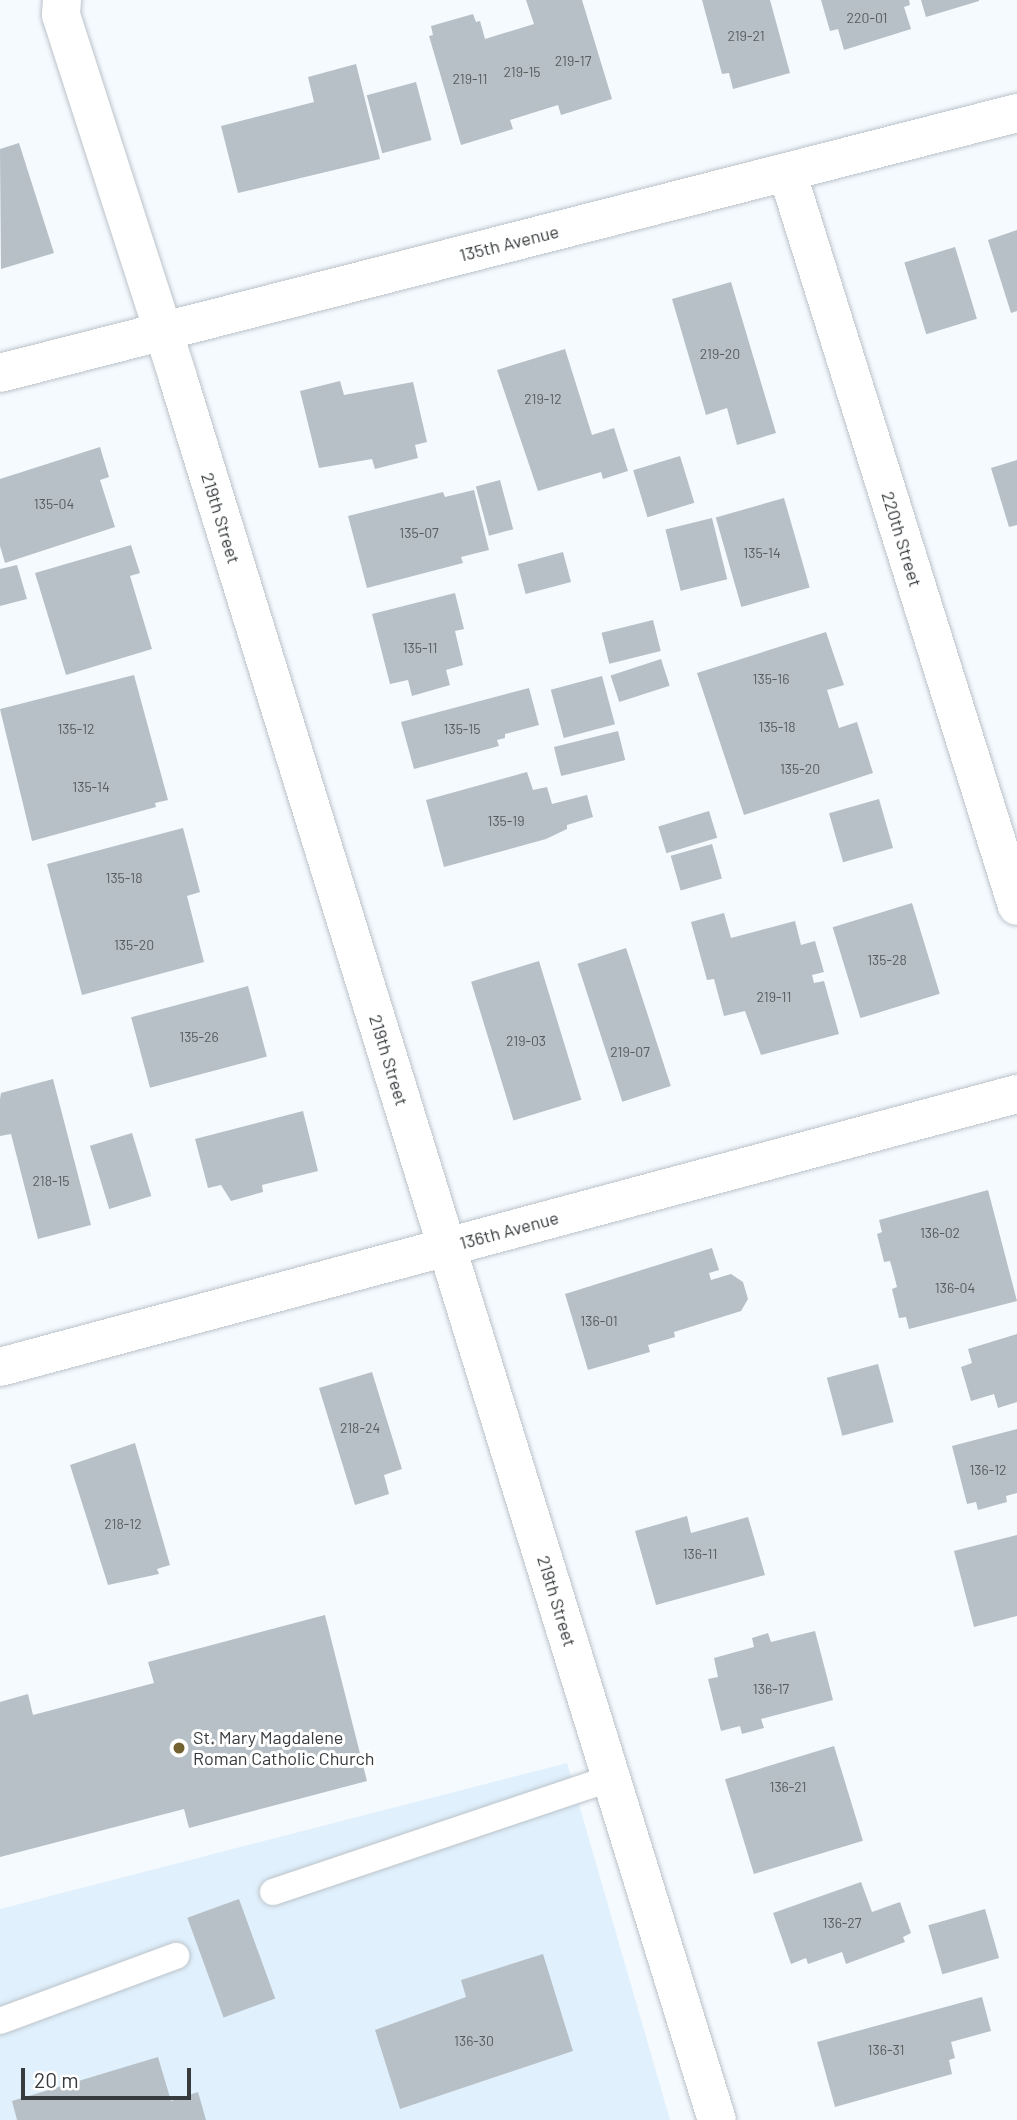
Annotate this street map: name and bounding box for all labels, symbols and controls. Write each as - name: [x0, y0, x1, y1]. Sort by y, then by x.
- house number: 220-01: [847, 10, 887, 26]
- house number: 219-21: [727, 28, 765, 44]
- house number: 219-17: [555, 53, 591, 69]
- house number: 219-15: [503, 64, 541, 80]
- house number: 219-11: [453, 71, 487, 87]
- street label: 135th Avenue: [457, 220, 561, 266]
- house number: 219-20: [700, 346, 740, 362]
- house number: 219-12: [524, 391, 562, 407]
- street label: 219th Street: [197, 470, 245, 566]
- street label: 220th Street: [877, 489, 927, 589]
- house number: 135-04: [34, 496, 74, 512]
- house number: 135-07: [399, 525, 439, 541]
- house number: 135-14: [743, 545, 781, 561]
- house number: 135-11: [403, 640, 437, 656]
- house number: 135-16: [753, 671, 789, 687]
- house number: 135-18: [758, 719, 796, 735]
- house number: 135-12: [57, 721, 95, 737]
- house number: 135-15: [444, 721, 480, 737]
- house number: 135-20: [780, 761, 820, 777]
- house number: 135-14: [72, 779, 110, 795]
- house number: 135-19: [487, 813, 525, 829]
- house number: 135-18: [105, 870, 143, 886]
- house number: 135-20: [114, 937, 154, 953]
- house number: 135-28: [867, 952, 907, 968]
- house number: 219-11: [757, 989, 791, 1005]
- street label: 219th Street: [365, 1012, 413, 1108]
- house number: 135-26: [179, 1029, 219, 1045]
- house number: 219-03: [506, 1033, 546, 1049]
- house number: 219-07: [610, 1044, 650, 1060]
- house number: 218-15: [32, 1173, 70, 1189]
- street label: 136th Avenue: [457, 1206, 561, 1254]
- house number: 136-02: [920, 1225, 960, 1241]
- house number: 136-04: [935, 1280, 975, 1296]
- house number: 136-01: [580, 1313, 618, 1329]
- house number: 218-24: [340, 1420, 380, 1436]
- house number: 136-12: [969, 1462, 1007, 1478]
- house number: 218-12: [104, 1516, 142, 1532]
- house number: 136-11: [683, 1546, 717, 1562]
- street label: 219th Street: [533, 1553, 581, 1649]
- house number: 136-17: [753, 1681, 789, 1697]
- place label: St. Mary Magdalene Roman Catholic Church: [193, 1727, 375, 1770]
- marker: St. Mary Magdalene Roman Catholic Church: [171, 1740, 187, 1756]
- house number: 136-21: [769, 1779, 807, 1795]
- house number: 136-27: [823, 1915, 861, 1931]
- house number: 136-30: [454, 2033, 494, 2049]
- house number: 136-31: [868, 2042, 904, 2058]
- scale bar: [24, 2054, 194, 2098]
- text: 20 m: [34, 2067, 79, 2092]

